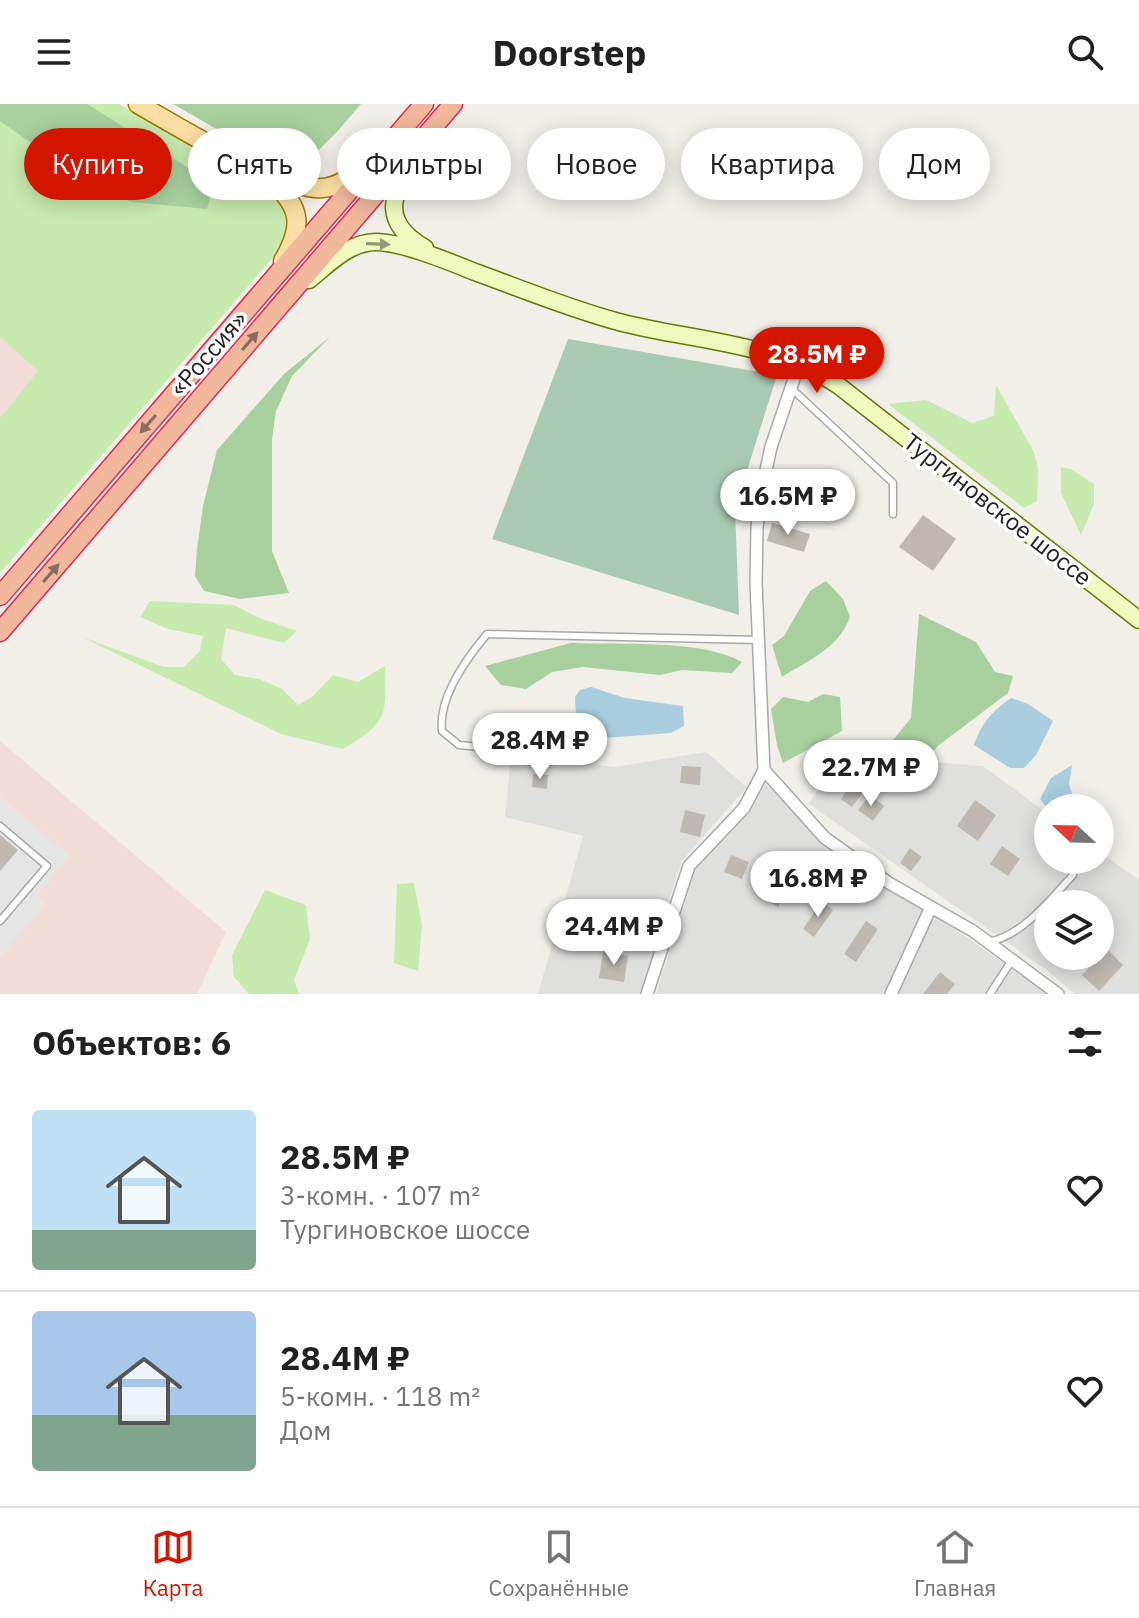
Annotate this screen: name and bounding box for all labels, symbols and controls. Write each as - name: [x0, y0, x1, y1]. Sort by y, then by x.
- text: Doorstep: [493, 29, 646, 76]
- icon: menu: [32, 30, 76, 74]
- icon: search: [1063, 30, 1107, 74]
- chip: Купить: [24, 128, 172, 200]
- chip: Снять: [188, 128, 321, 200]
- chip: Фильтры: [337, 128, 511, 200]
- chip: Новое: [527, 128, 665, 200]
- chip: Квартира: [681, 128, 863, 200]
- chip: Дом: [879, 128, 990, 200]
- one-way arrow: [366, 237, 391, 250]
- street label: «Россия»: [162, 304, 254, 402]
- pin: 28.5M ₽: [743, 327, 891, 395]
- one-way arrow: [241, 331, 258, 351]
- text: 28.5M ₽: [767, 336, 867, 370]
- one-way arrow: [140, 414, 157, 434]
- street label: Тургиновское шоссе: [897, 425, 1099, 593]
- pin: 16.5M ₽: [714, 469, 862, 537]
- text: 16.5M ₽: [738, 478, 838, 512]
- one-way arrow: [42, 563, 59, 583]
- pin: 28.4M ₽: [466, 713, 614, 781]
- text: 28.4M ₽: [490, 722, 590, 756]
- pin: 22.7M ₽: [797, 740, 945, 808]
- text: 22.7M ₽: [821, 749, 921, 783]
- north arrow: [1034, 794, 1114, 874]
- map controls: [1034, 794, 1114, 970]
- pin: 16.8M ₽: [744, 851, 892, 919]
- text: 16.8M ₽: [768, 860, 868, 894]
- button: layers: [1034, 890, 1114, 970]
- pin: 24.4M ₽: [540, 899, 688, 967]
- text: 24.4M ₽: [564, 908, 664, 942]
- text: Объектов: 6: [32, 1020, 231, 1064]
- icon: filters: [1063, 1020, 1107, 1064]
- text: 28.5M ₽: [280, 1134, 410, 1178]
- icon: home: [96, 1142, 192, 1238]
- icon: heart: [1063, 1168, 1107, 1212]
- text: 3-комн. · 107 m²: [280, 1178, 480, 1212]
- text: Тургиновское шоссе: [280, 1212, 530, 1246]
- text: 28.4M ₽: [280, 1335, 410, 1379]
- icon: home: [96, 1343, 192, 1439]
- icon: heart: [1063, 1369, 1107, 1413]
- text: 5-комн. · 118 m²: [280, 1379, 480, 1413]
- text: Дом: [280, 1413, 331, 1447]
- tab: Карта: [143, 1525, 203, 1602]
- tab: Сохранённые: [488, 1525, 629, 1602]
- tab: Главная: [914, 1525, 996, 1602]

